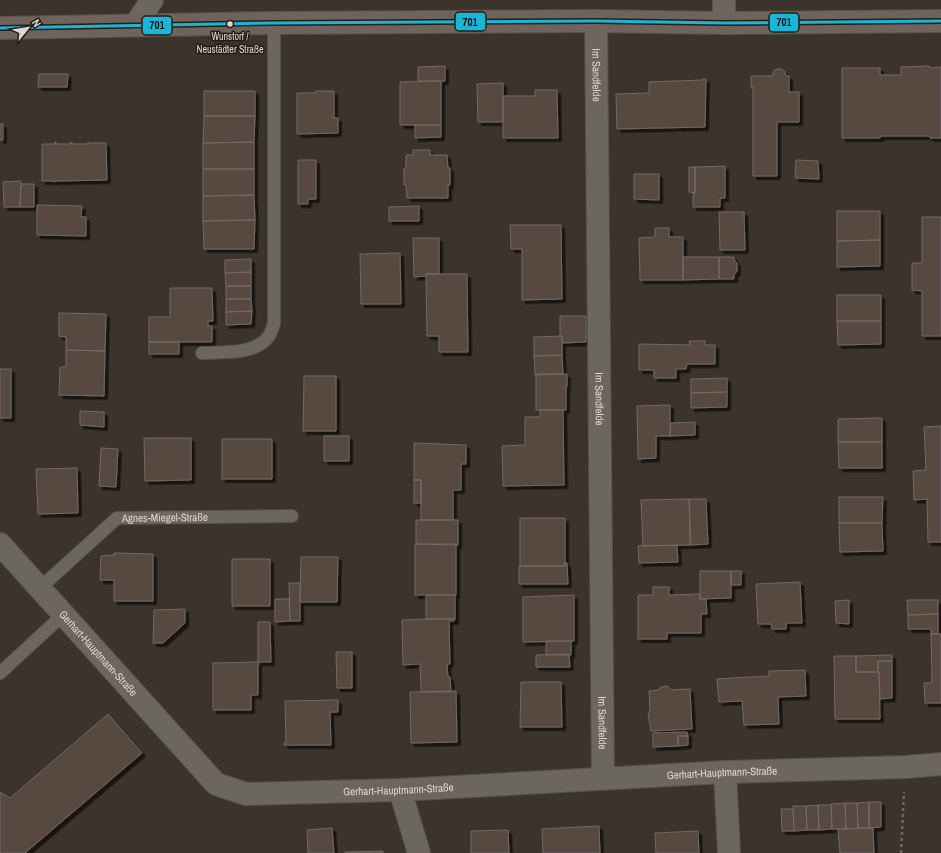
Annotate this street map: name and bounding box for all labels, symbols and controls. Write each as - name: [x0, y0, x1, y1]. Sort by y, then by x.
- north arrow: [8, 8, 48, 48]
- line badge: 701: [455, 12, 486, 31]
- line badge: 701: [769, 13, 799, 32]
- text: 701: [462, 15, 478, 29]
- text: 701: [776, 15, 792, 29]
- line badge: 701: [142, 16, 172, 35]
- text: N: [29, 17, 44, 29]
- text: 701: [149, 18, 165, 32]
- marker: Wunstorf / Neustädter Straße: [225, 19, 235, 29]
- place label: Wunstorf / Neustädter Straße: [197, 30, 264, 56]
- street label: Im Sandfelde: [589, 48, 604, 102]
- street label: Im Sandfelde: [592, 372, 607, 426]
- street label: Agnes-Miegel-Straße: [121, 510, 208, 525]
- street label: Gerhart-Hauptmann-Straße: [56, 607, 141, 699]
- street label: Im Sandfelde: [595, 696, 610, 750]
- street label: Gerhart-Hauptmann-Straße: [666, 764, 777, 782]
- street label: Gerhart-Hauptmann-Straße: [343, 780, 454, 798]

